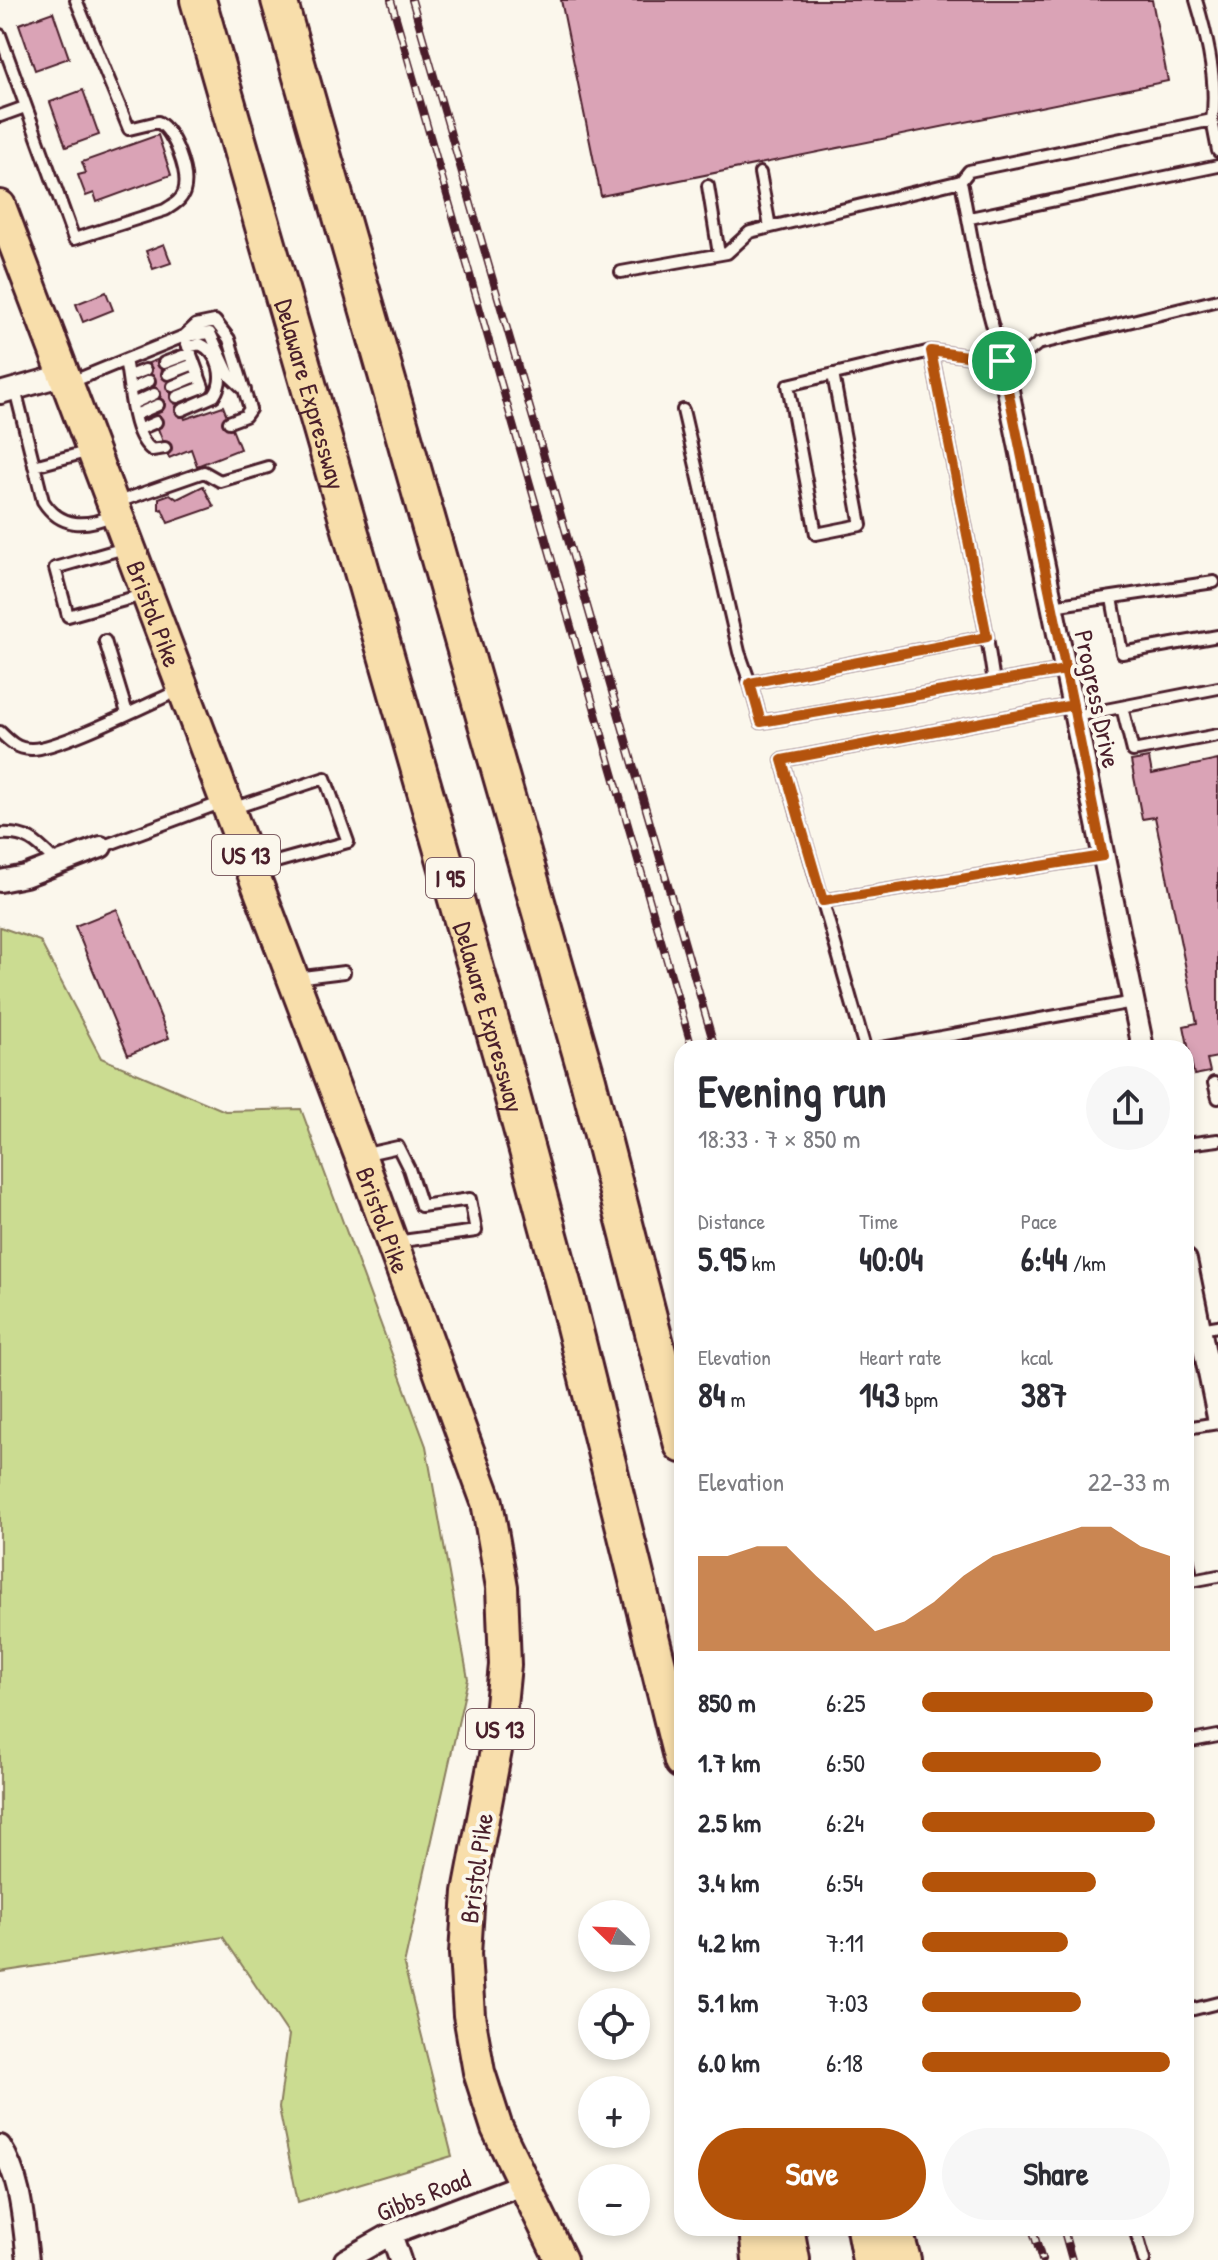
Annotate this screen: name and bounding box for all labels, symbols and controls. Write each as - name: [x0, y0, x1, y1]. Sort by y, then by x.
- street label: Delaware Expressway: [267, 295, 355, 493]
- pin: [968, 327, 1036, 395]
- icon: arrive: [980, 339, 1024, 383]
- street label: Bristol Pike: [119, 556, 191, 672]
- street label: Progress Drive: [1066, 627, 1130, 771]
- road number: US 13: [212, 835, 280, 875]
- road number: I 95: [426, 858, 474, 898]
- street label: Delaware Expressway: [446, 918, 533, 1116]
- text: Evening run: [698, 1061, 886, 1121]
- button: share: [1086, 1066, 1170, 1150]
- text: 18:33 · 7 × 850 m: [698, 1121, 860, 1156]
- street label: Bristol Pike: [348, 1162, 419, 1278]
- text: Distance: [698, 1206, 765, 1236]
- text: Time: [859, 1206, 898, 1236]
- text: Pace: [1021, 1206, 1057, 1236]
- text: 5.95: [698, 1236, 747, 1282]
- text: 40:04: [859, 1236, 923, 1282]
- text: 6:44: [1021, 1236, 1068, 1282]
- text: km: [747, 1248, 776, 1278]
- text: /km: [1068, 1248, 1106, 1278]
- text: Elevation: [698, 1342, 771, 1372]
- text: Heart rate: [859, 1342, 942, 1372]
- text: kcal: [1021, 1342, 1053, 1372]
- text: 84: [698, 1372, 725, 1418]
- text: 143: [859, 1372, 900, 1418]
- text: 387: [1021, 1372, 1067, 1418]
- text: m: [725, 1384, 746, 1414]
- text: bpm: [900, 1384, 938, 1414]
- text: Elevation: [698, 1464, 784, 1499]
- text: 22–33 m: [1088, 1464, 1170, 1499]
- text: 850 m: [698, 1685, 756, 1720]
- text: 6:25: [826, 1685, 866, 1720]
- road number: US 13: [466, 1709, 534, 1749]
- text: 1.7 km: [698, 1745, 760, 1780]
- text: 6:50: [826, 1745, 865, 1780]
- text: 2.5 km: [698, 1805, 761, 1840]
- text: 6:24: [826, 1805, 864, 1840]
- street label: Bristol Pike: [451, 1811, 501, 1925]
- text: 3.4 km: [698, 1865, 759, 1900]
- text: 6:54: [826, 1865, 863, 1900]
- north arrow: [578, 1900, 650, 1972]
- map controls: [578, 1900, 650, 2236]
- text: 4.2 km: [698, 1925, 760, 1960]
- text: 7:11: [826, 1925, 864, 1960]
- text: 5.1 km: [698, 1985, 758, 2020]
- text: 7:03: [826, 1985, 868, 2020]
- button: locate: [578, 1988, 650, 2060]
- text: 6.0 km: [698, 2045, 760, 2080]
- text: 6:18: [826, 2045, 863, 2080]
- button: +: [578, 2076, 650, 2148]
- button: Save: [698, 2128, 926, 2220]
- button: Share: [942, 2128, 1170, 2220]
- street label: Gibbs Road: [371, 2160, 475, 2230]
- button: −: [578, 2164, 650, 2236]

